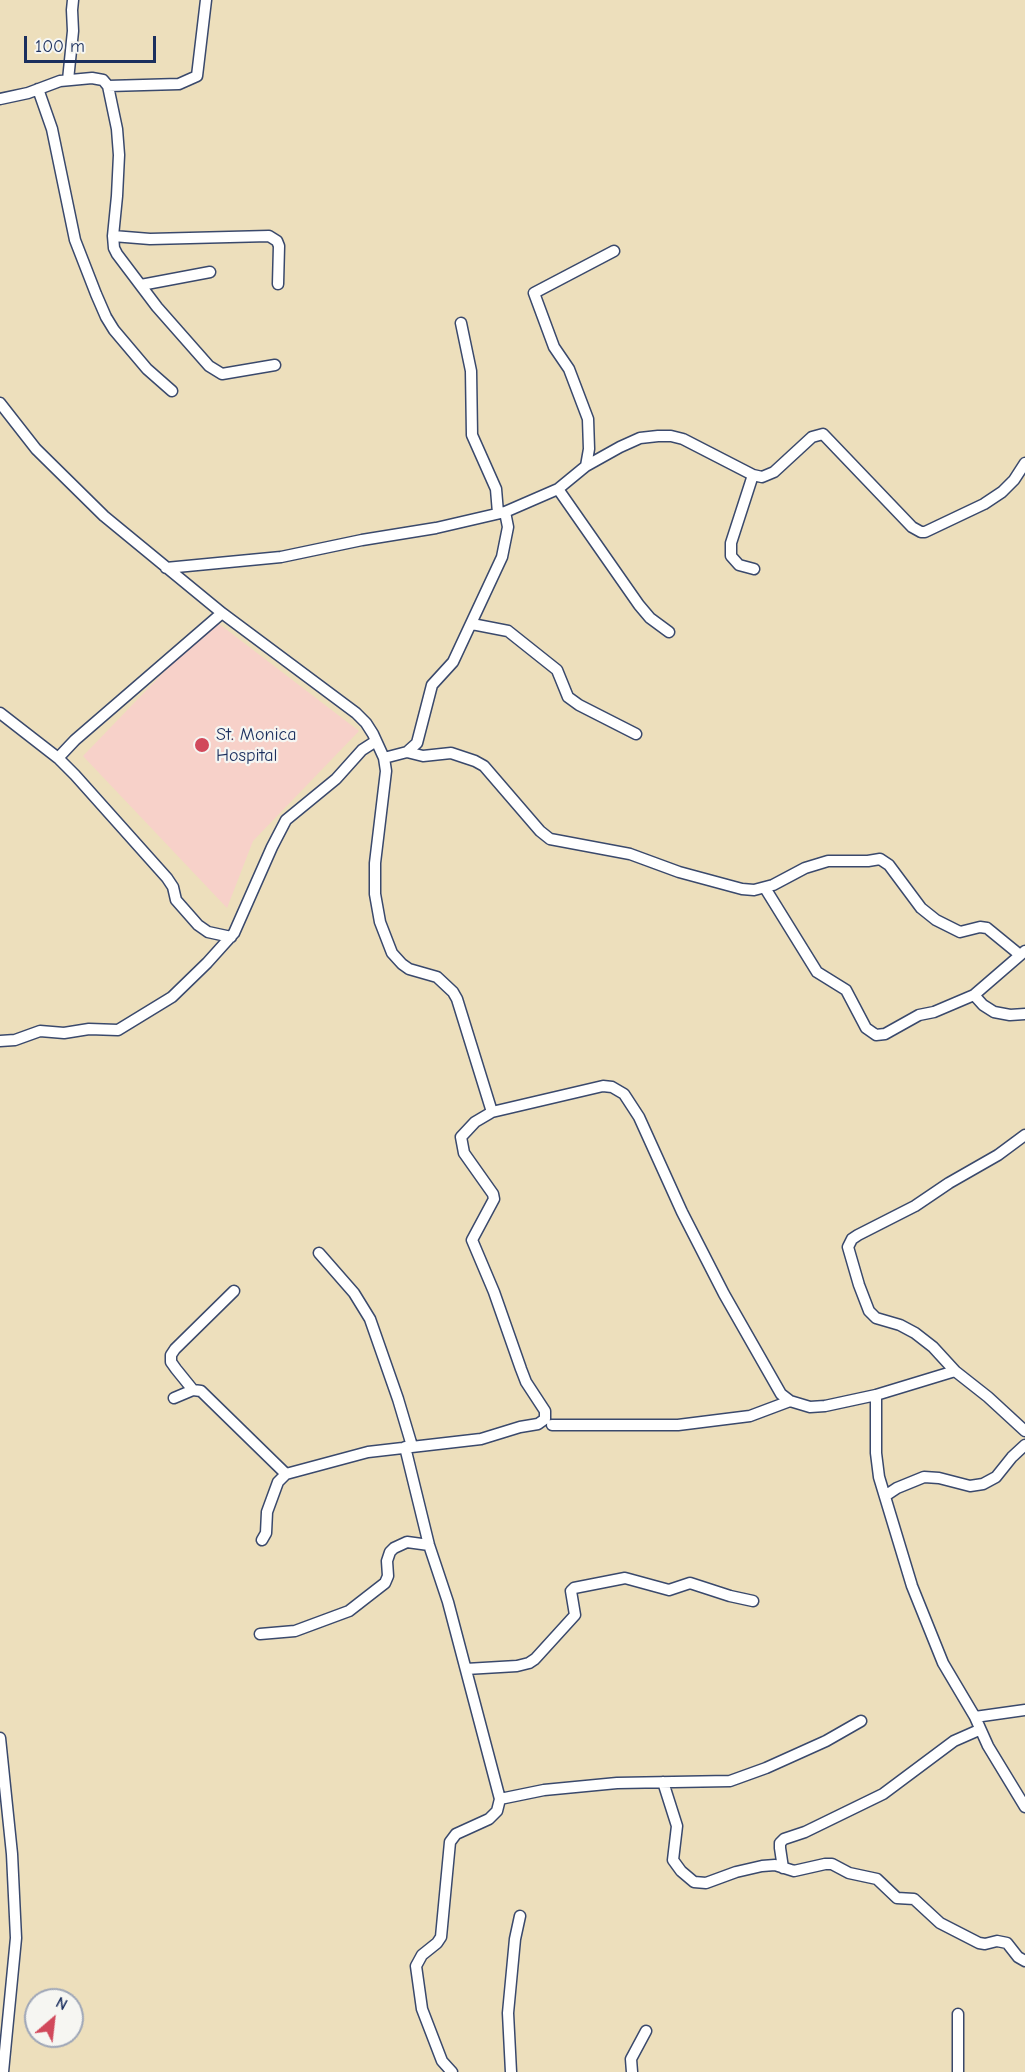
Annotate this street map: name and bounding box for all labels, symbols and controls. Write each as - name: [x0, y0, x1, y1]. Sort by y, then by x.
- scale bar: [27, 24, 159, 62]
- text: 100 m: [35, 36, 85, 57]
- place label: St. Monica Hospital: [216, 724, 296, 766]
- marker: St. Monica Hospital: [193, 736, 211, 754]
- north arrow: [24, 1988, 84, 2048]
- text: N: [53, 1993, 70, 2014]

